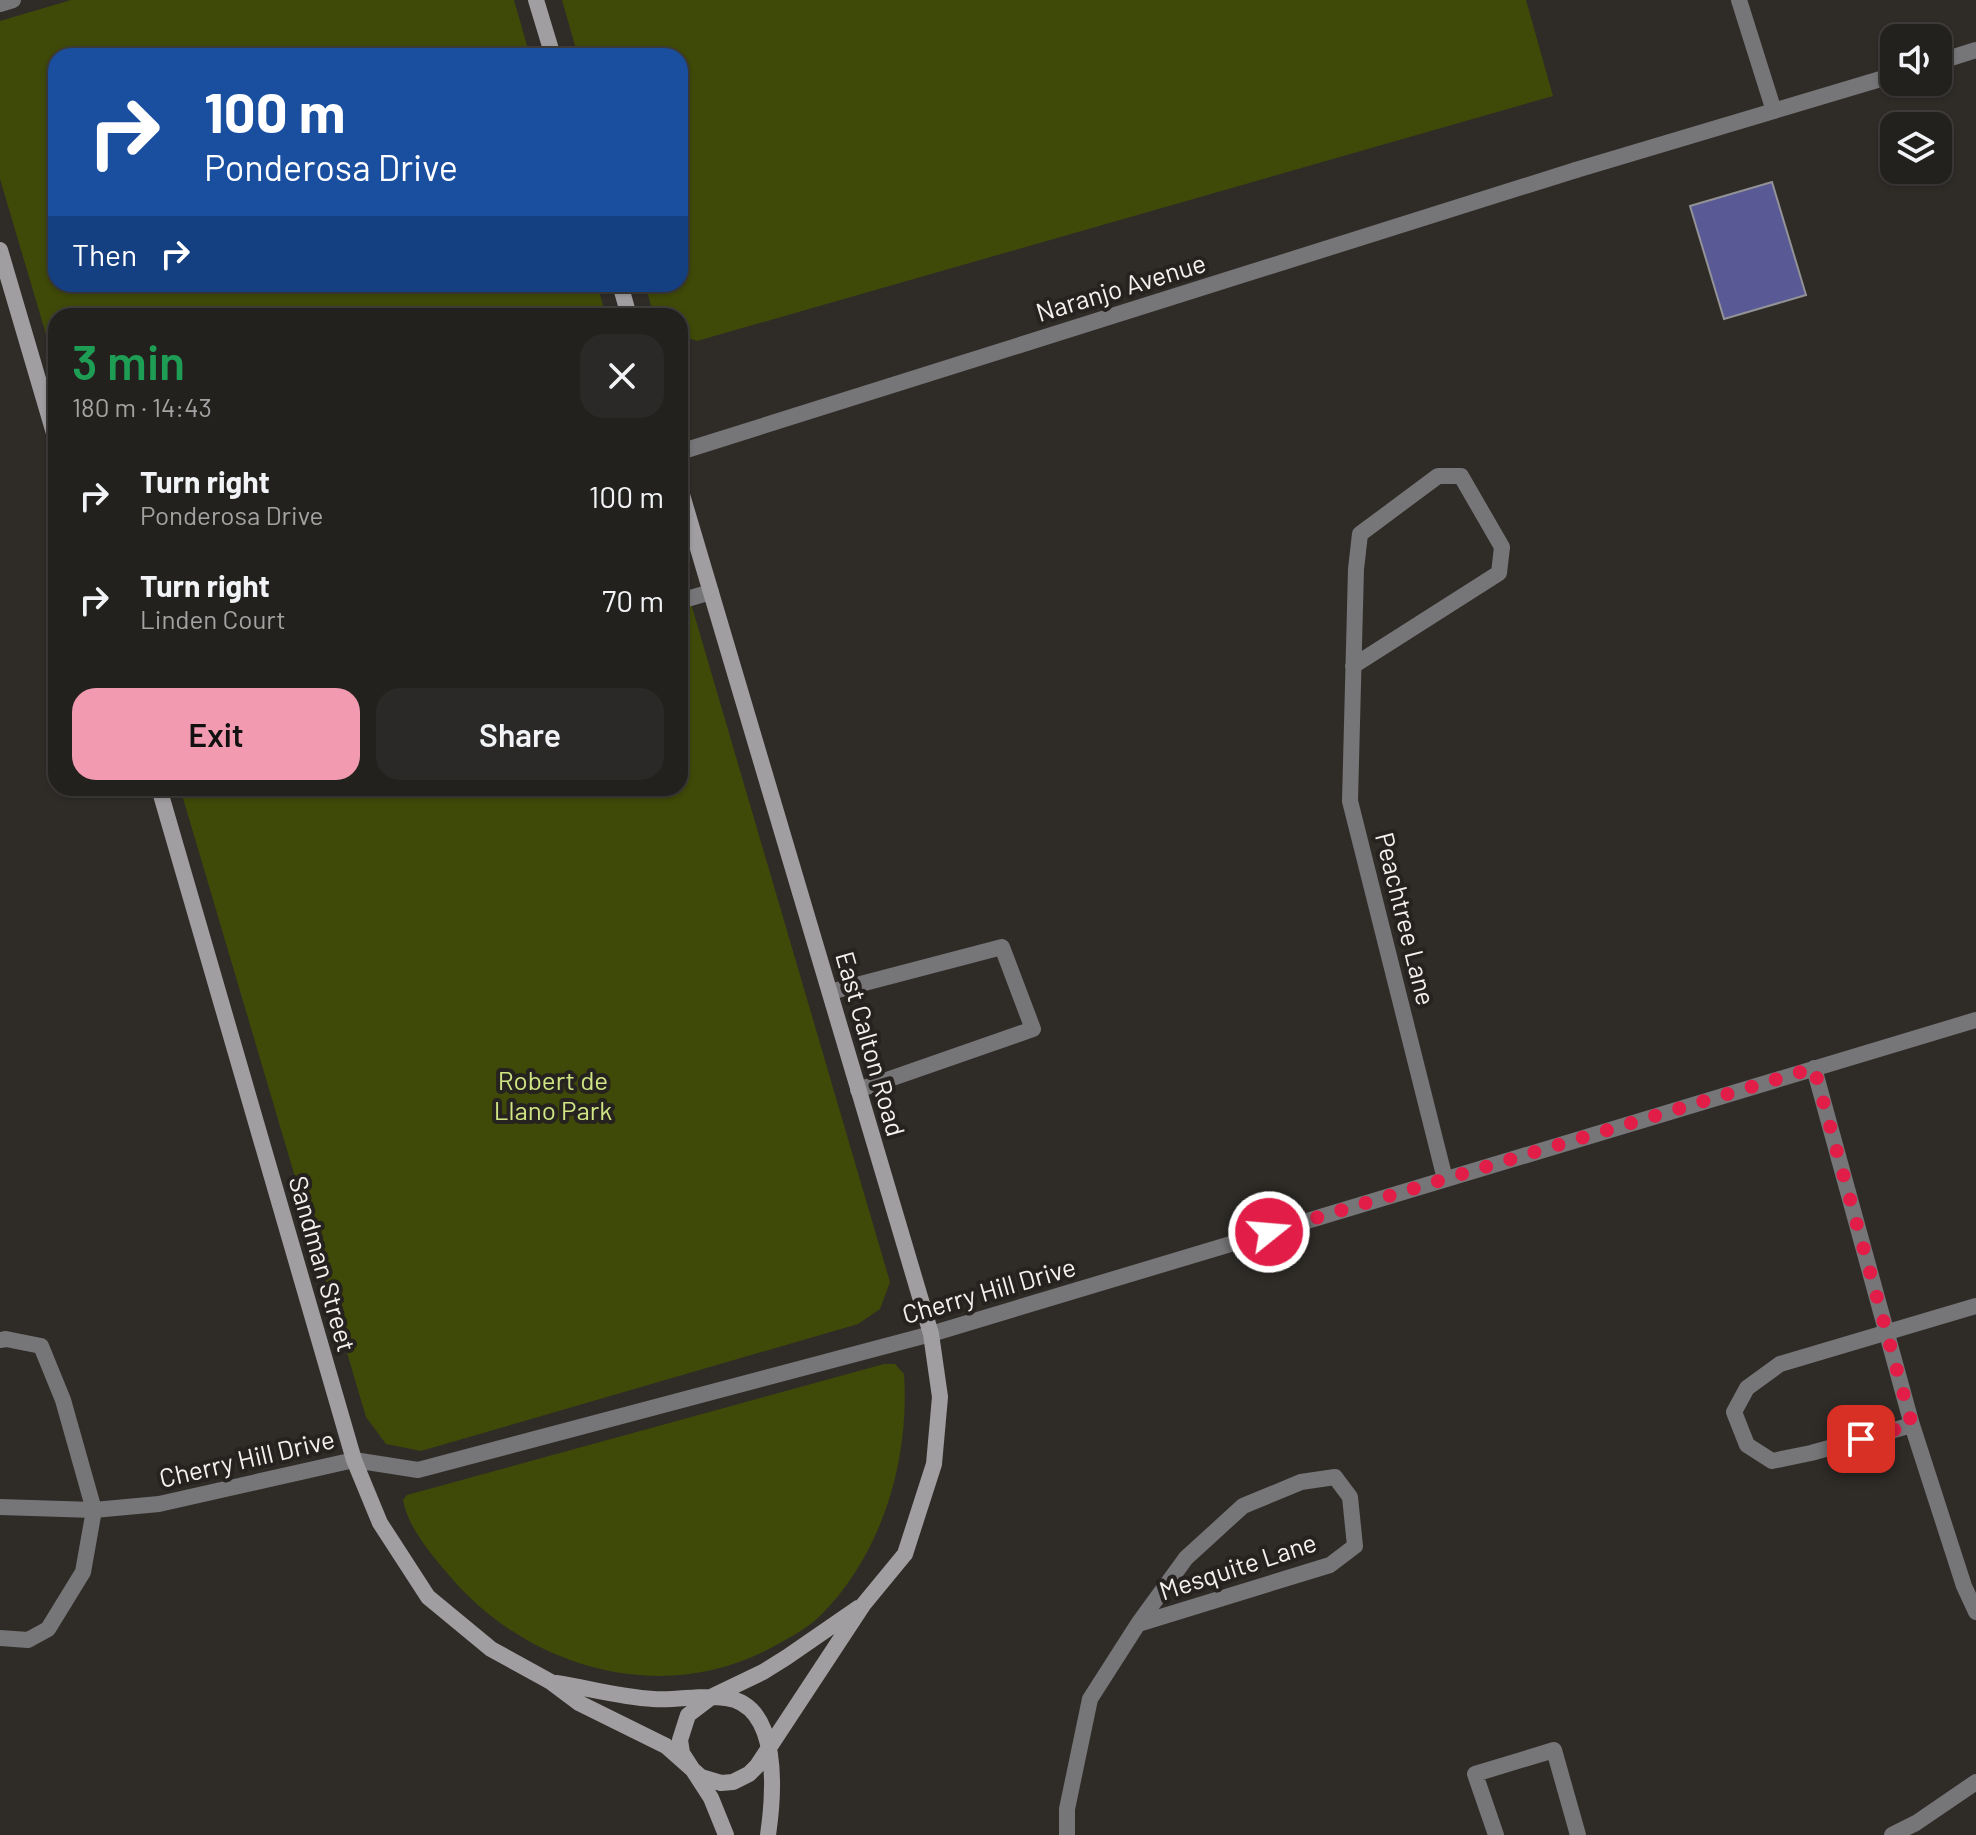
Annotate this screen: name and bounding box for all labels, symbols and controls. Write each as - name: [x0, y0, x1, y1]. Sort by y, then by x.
- map controls: [1880, 24, 1952, 184]
- button: sound: [1880, 24, 1952, 96]
- text: 100 m: [204, 77, 346, 144]
- icon: right: [72, 80, 176, 184]
- button: layers: [1880, 112, 1952, 184]
- text: Ponderosa Drive: [204, 145, 458, 188]
- icon: right: [153, 232, 197, 276]
- text: Then: [72, 236, 137, 272]
- street label: Naranjo Avenue: [1032, 246, 1209, 327]
- text: 3 min: [72, 332, 185, 390]
- button: close: [580, 334, 664, 418]
- text: 180 m · 14:43: [72, 391, 212, 422]
- text: Turn right: [140, 463, 270, 499]
- icon: right: [72, 474, 116, 518]
- text: 100 m: [589, 478, 664, 514]
- text: Ponderosa Drive: [140, 499, 323, 530]
- text: Turn right: [140, 567, 270, 603]
- icon: right: [72, 578, 116, 622]
- text: 70 m: [602, 582, 664, 618]
- text: Linden Court: [140, 603, 286, 634]
- button: Exit: [72, 688, 360, 780]
- button: Share: [376, 688, 664, 780]
- street label: Peachtree Lane: [1370, 829, 1443, 1008]
- street label: East Calton Road: [830, 948, 913, 1140]
- park label: Robert de Llano Park: [494, 1064, 612, 1125]
- street label: Sandman Street: [284, 1172, 363, 1355]
- position arrow: [1227, 1190, 1311, 1274]
- street label: Cherry Hill Drive: [898, 1250, 1079, 1329]
- pin: [1827, 1405, 1895, 1473]
- icon: arrive: [1839, 1417, 1883, 1461]
- street label: Cherry Hill Drive: [156, 1422, 337, 1493]
- street label: Mesquite Lane: [1155, 1526, 1320, 1606]

